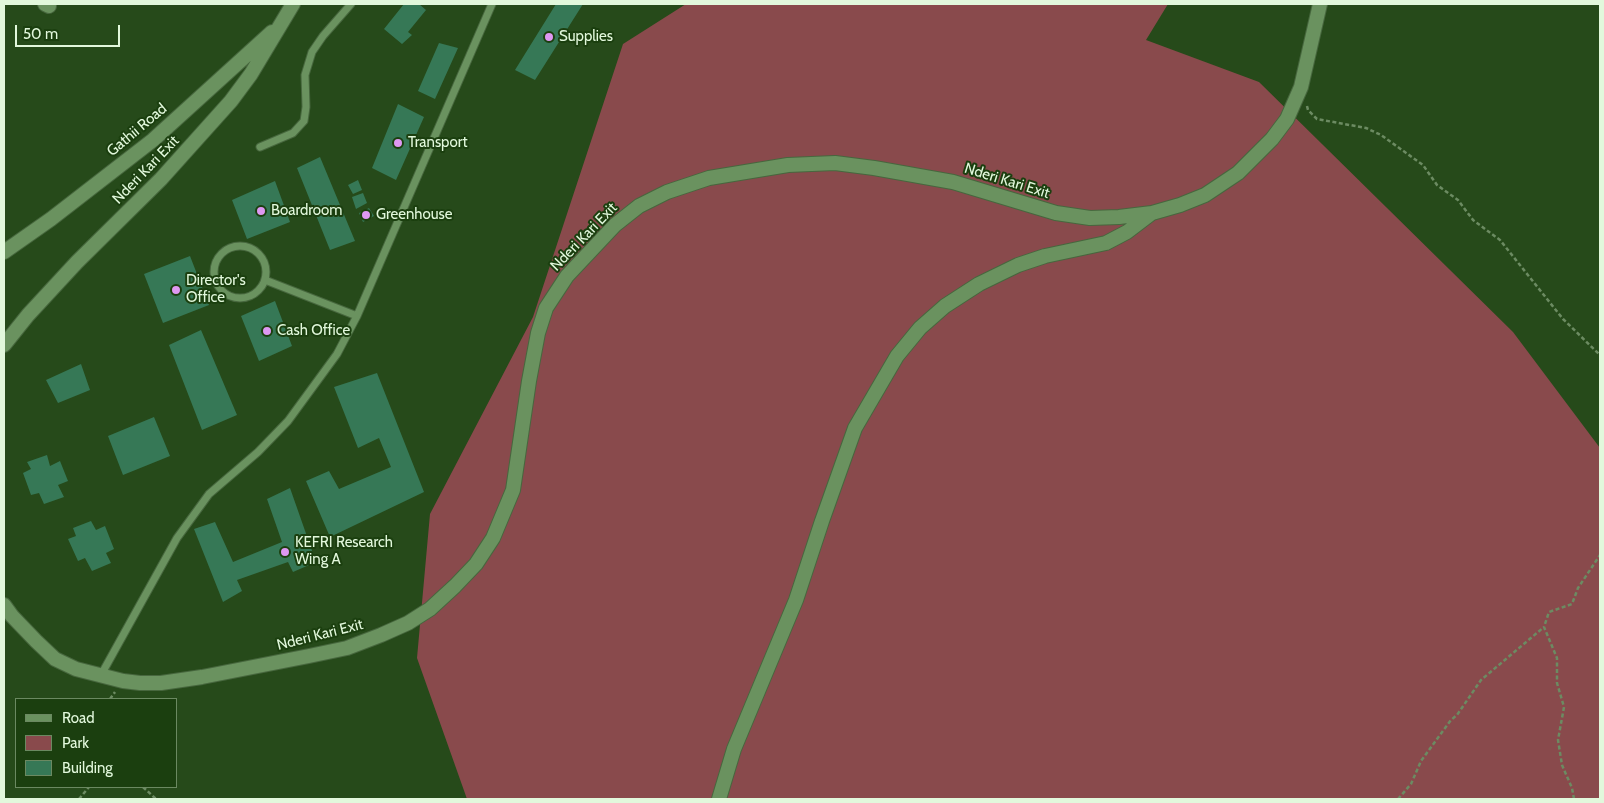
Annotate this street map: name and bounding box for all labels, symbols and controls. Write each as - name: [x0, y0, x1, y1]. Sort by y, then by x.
- scale bar: [18, 15, 122, 47]
- text: 50 m: [23, 25, 58, 43]
- place label: Supplies: [559, 28, 613, 46]
- marker: Supplies: [543, 31, 555, 43]
- street label: Gathii Road: [103, 100, 171, 160]
- street label: Nderi Kari Exit: [109, 132, 183, 208]
- place label: Transport: [408, 134, 468, 152]
- marker: Transport: [392, 137, 404, 149]
- street label: Nderi Kari Exit: [962, 159, 1052, 203]
- street label: Nderi Kari Exit: [547, 199, 621, 275]
- place label: Boardroom: [271, 202, 342, 220]
- marker: Boardroom: [255, 205, 267, 217]
- place label: Greenhouse: [376, 206, 452, 224]
- marker: Greenhouse: [360, 209, 372, 221]
- place label: Director's Office: [186, 272, 246, 307]
- marker: Director's Office: [170, 284, 182, 296]
- place label: Cash Office: [277, 322, 350, 340]
- marker: Cash Office: [261, 325, 273, 337]
- place label: KEFRI Research Wing A: [295, 534, 393, 569]
- marker: KEFRI Research Wing A: [279, 546, 291, 558]
- street label: Nderi Kari Exit: [275, 616, 365, 654]
- legend: [15, 698, 178, 788]
- text: Road: [62, 709, 95, 727]
- text: Park: [62, 734, 89, 752]
- text: Building: [62, 759, 113, 777]

